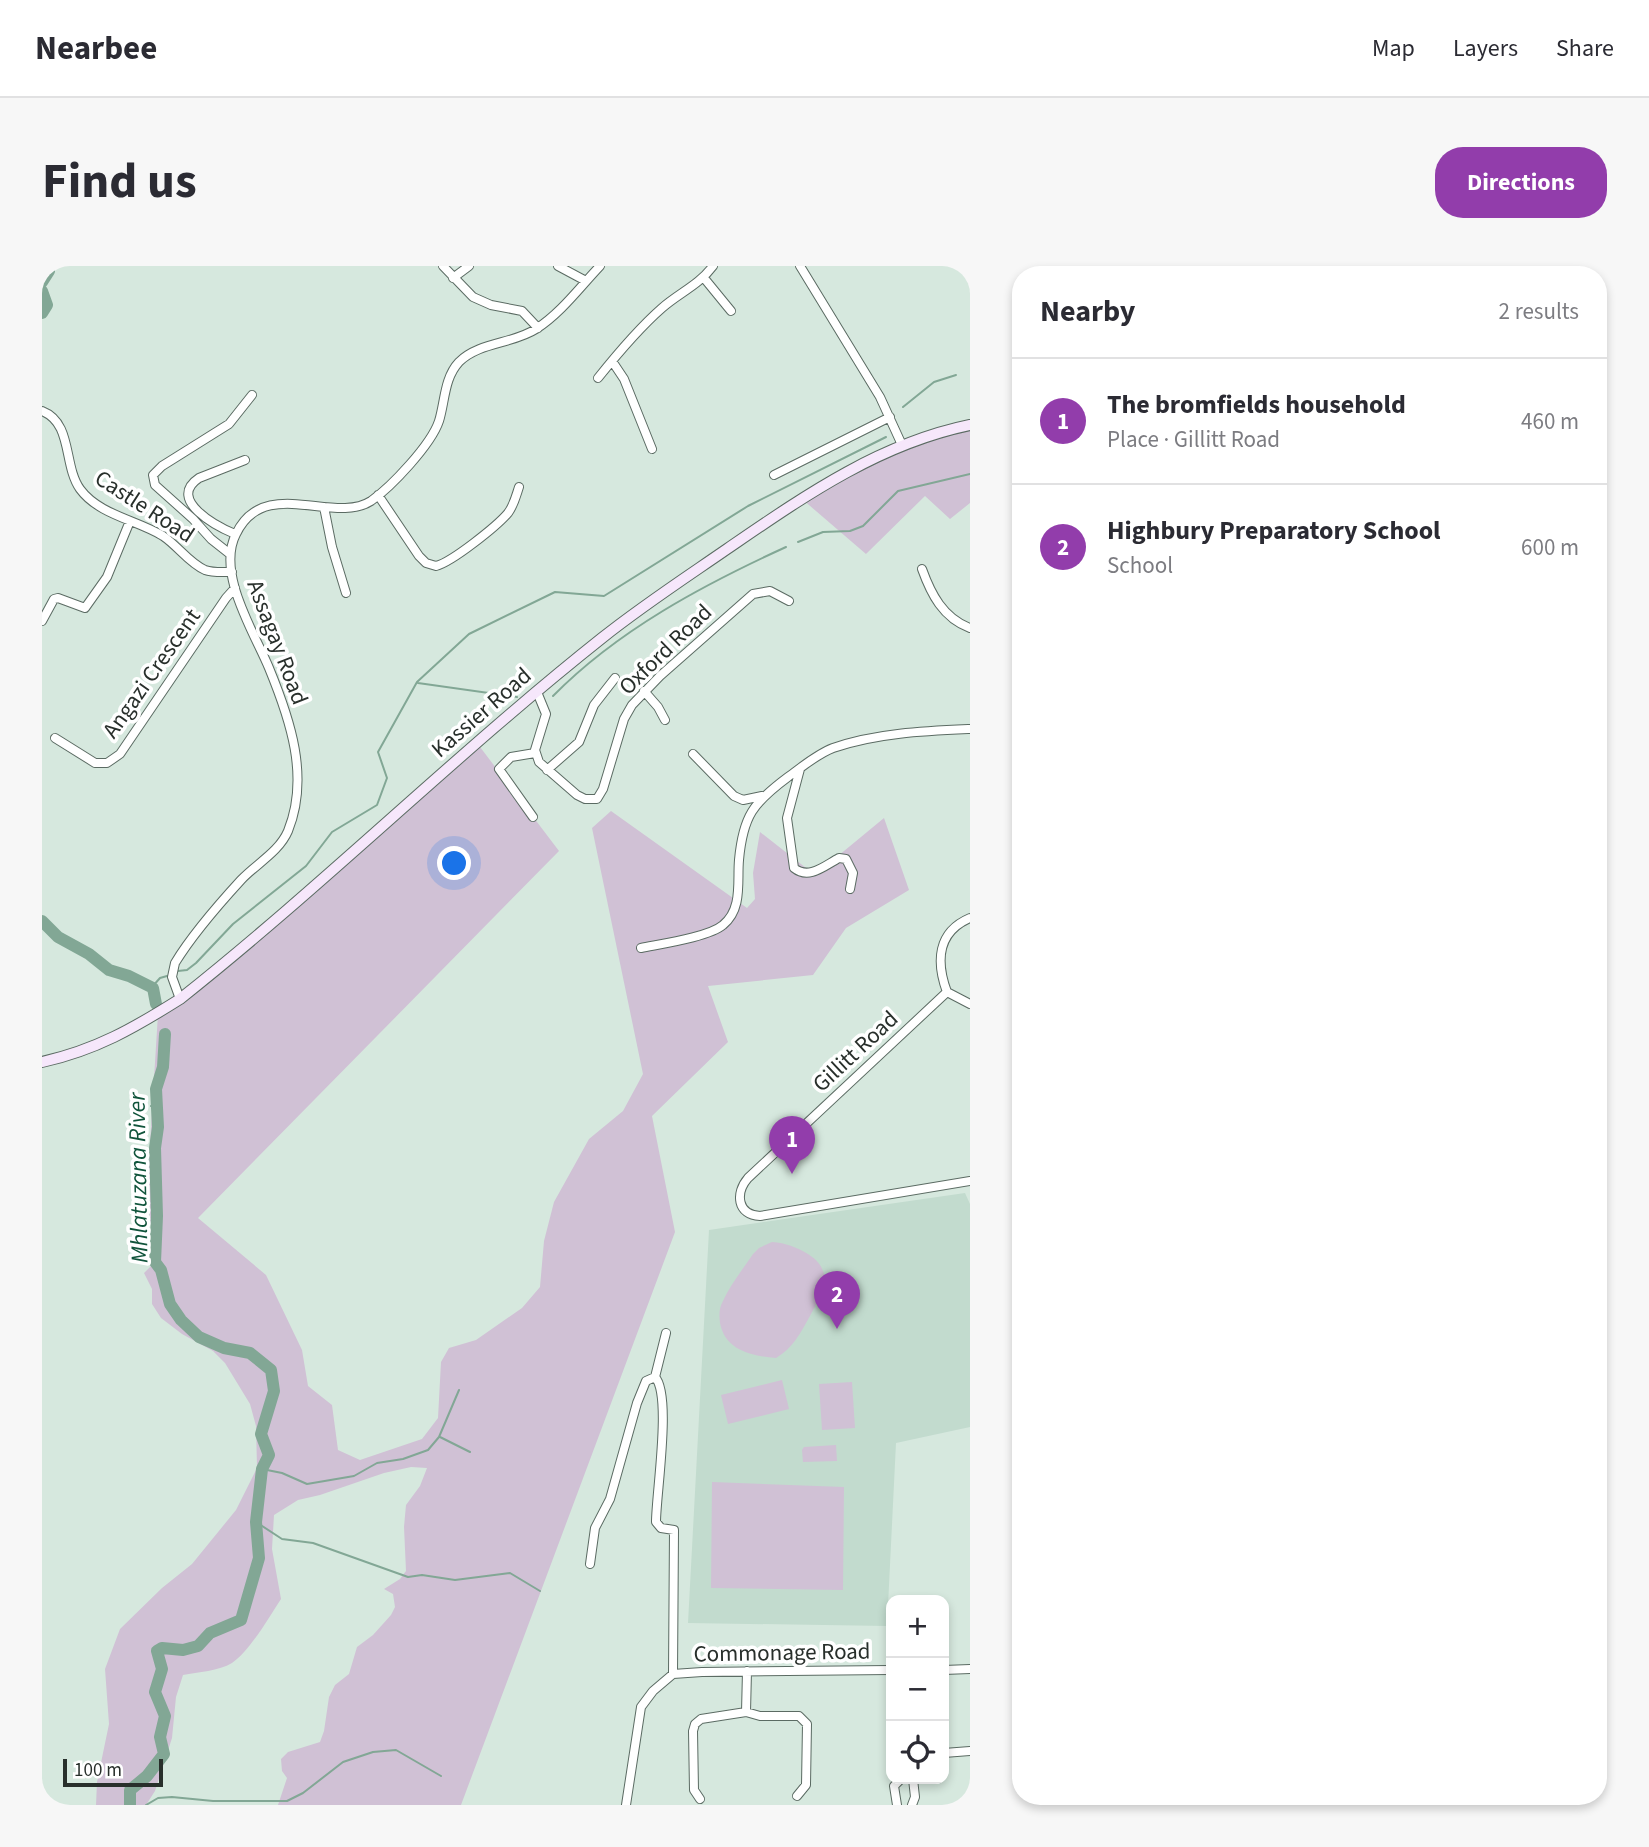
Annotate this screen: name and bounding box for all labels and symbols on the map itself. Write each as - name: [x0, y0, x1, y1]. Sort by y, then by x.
- street label: Castle Road: [88, 462, 201, 551]
- street label: Assagay Road: [239, 575, 316, 709]
- street label: Oxford Road: [611, 596, 719, 702]
- street label: Angazi Crescent: [94, 602, 209, 745]
- street label: Kassier Road: [424, 660, 539, 765]
- your location: [437, 846, 471, 880]
- street label: Gillitt Road: [805, 1003, 905, 1100]
- water label: Mhlatuzana River: [119, 1091, 157, 1264]
- pin: 1: [769, 1116, 815, 1174]
- pin: 2: [814, 1271, 860, 1329]
- street label: Commonage Road: [693, 1634, 871, 1671]
- scale bar: [63, 1756, 163, 1788]

